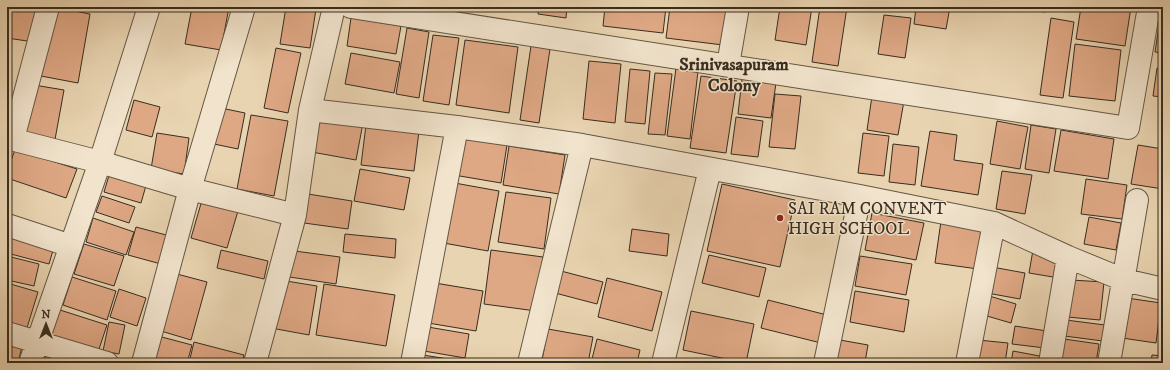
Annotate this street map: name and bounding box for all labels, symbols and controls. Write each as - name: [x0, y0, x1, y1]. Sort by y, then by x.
- district label: Srinivasapuram Colony: [679, 54, 789, 97]
- place label: SAI RAM CONVENT HIGH SCHOOL: [788, 198, 947, 240]
- marker: SAI RAM CONVENT HIGH SCHOOL: [775, 213, 785, 223]
- north arrow: [26, 304, 66, 344]
- text: N: [41, 308, 51, 322]

